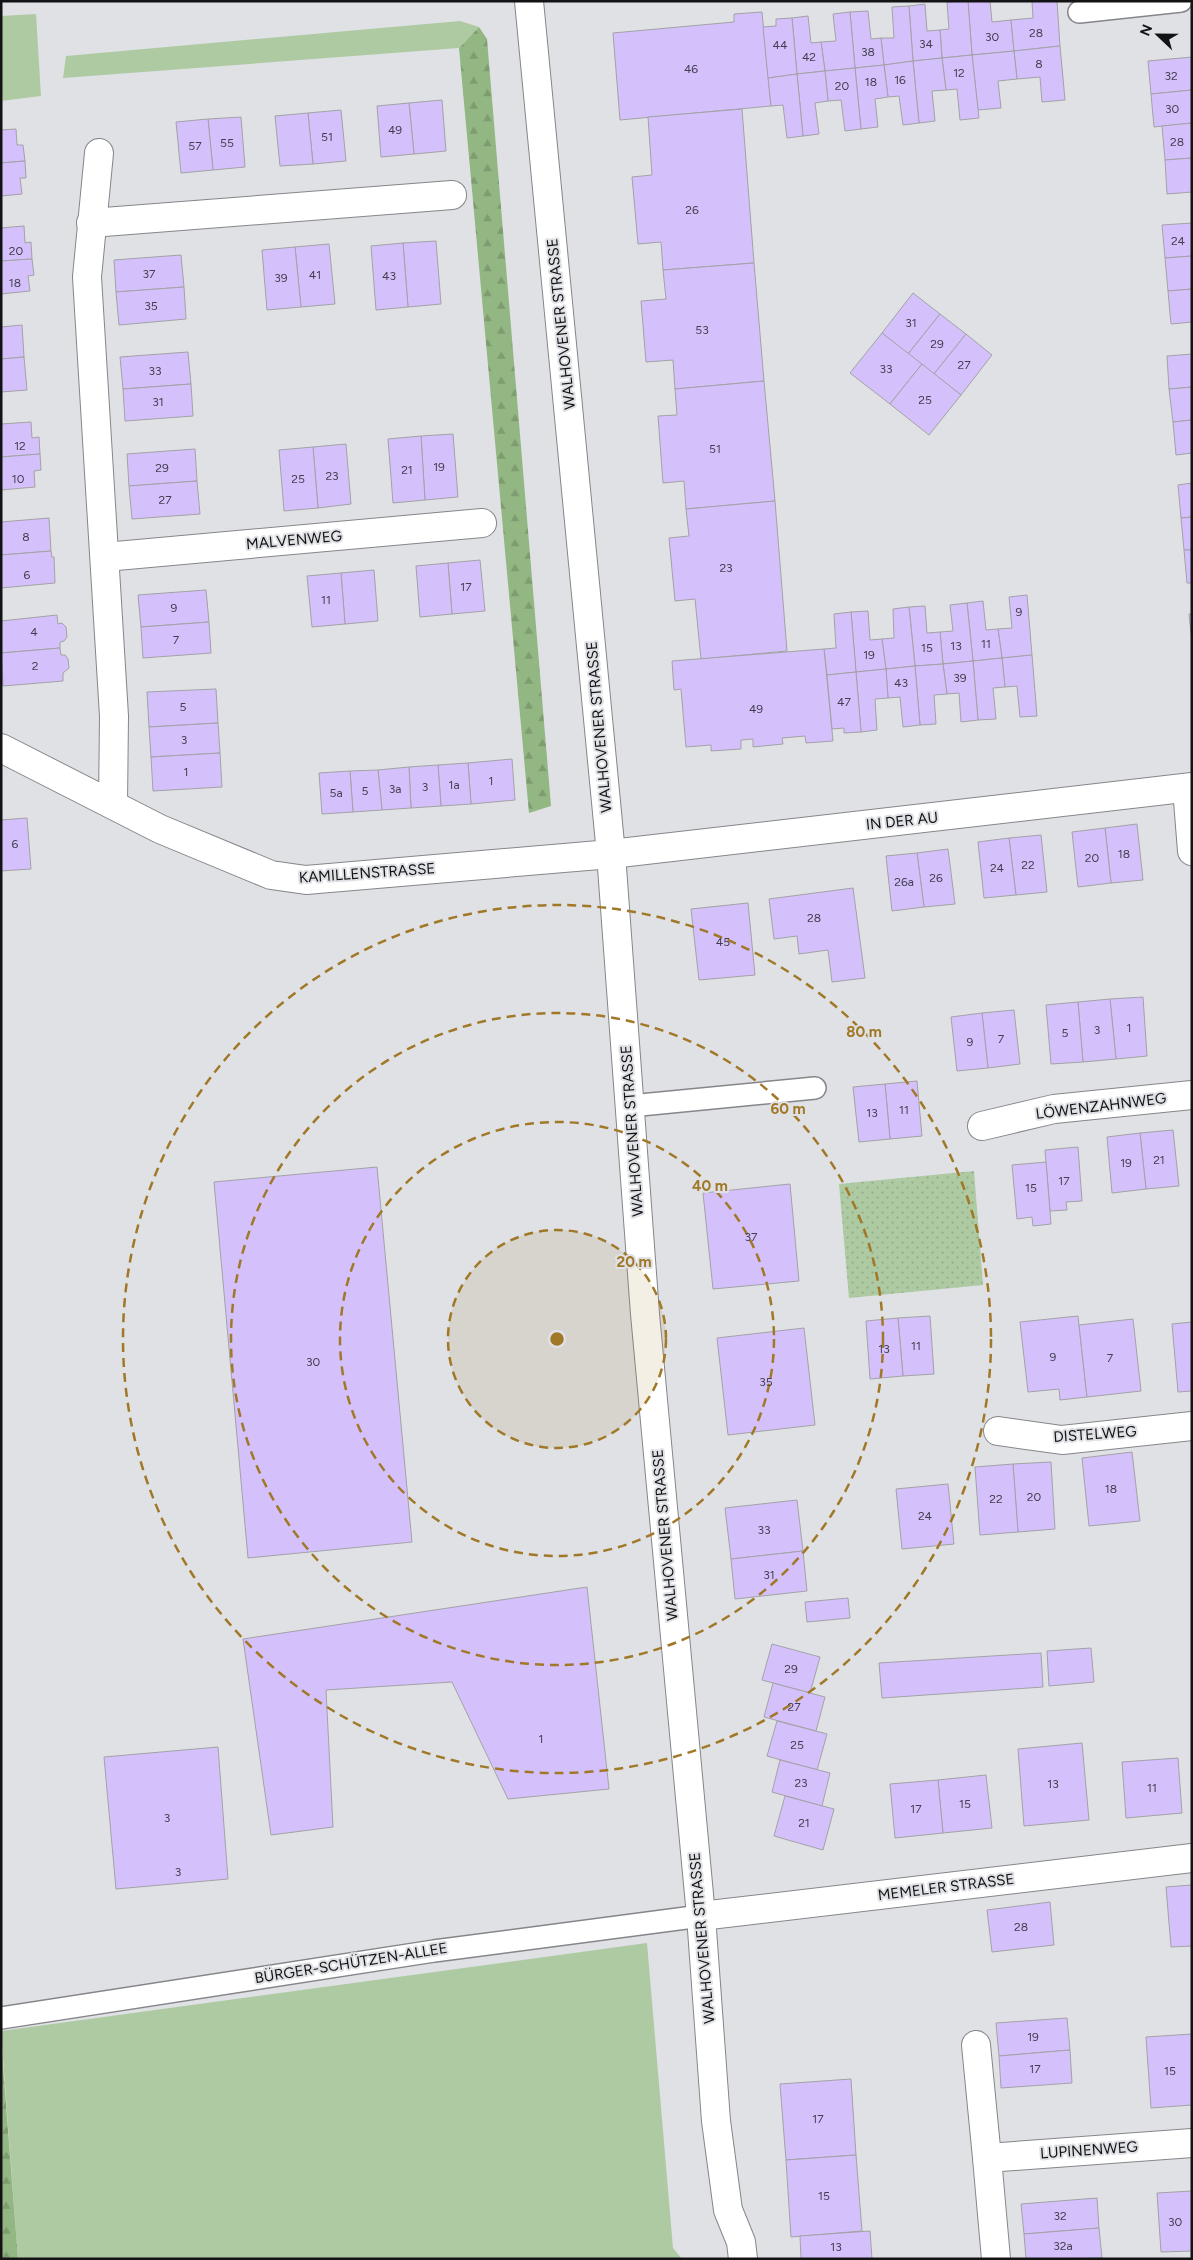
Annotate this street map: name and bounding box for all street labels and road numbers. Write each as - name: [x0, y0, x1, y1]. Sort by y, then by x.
- street label: WALHOVENER STRASSE: [543, 238, 579, 410]
- street label: MALVENWEG: [245, 527, 343, 553]
- street label: WALHOVENER STRASSE: [583, 641, 615, 813]
- street label: IN DER AU: [865, 808, 939, 834]
- street label: KAMILLENSTRASSE: [298, 859, 436, 887]
- street label: WALHOVENER STRASSE: [617, 1045, 647, 1217]
- street label: LÖWENZAHNWEG: [1035, 1089, 1167, 1123]
- street label: DISTELWEG: [1053, 1422, 1137, 1446]
- street label: WALHOVENER STRASSE: [649, 1449, 681, 1621]
- street label: WALHOVENER STRASSE: [686, 1852, 718, 2024]
- street label: MEMELER STRASSE: [877, 1870, 1015, 1904]
- street label: BÜRGER-SCHÜTZEN-ALLEE: [253, 1939, 449, 1987]
- street label: LUPINENWEG: [1040, 2138, 1138, 2162]

